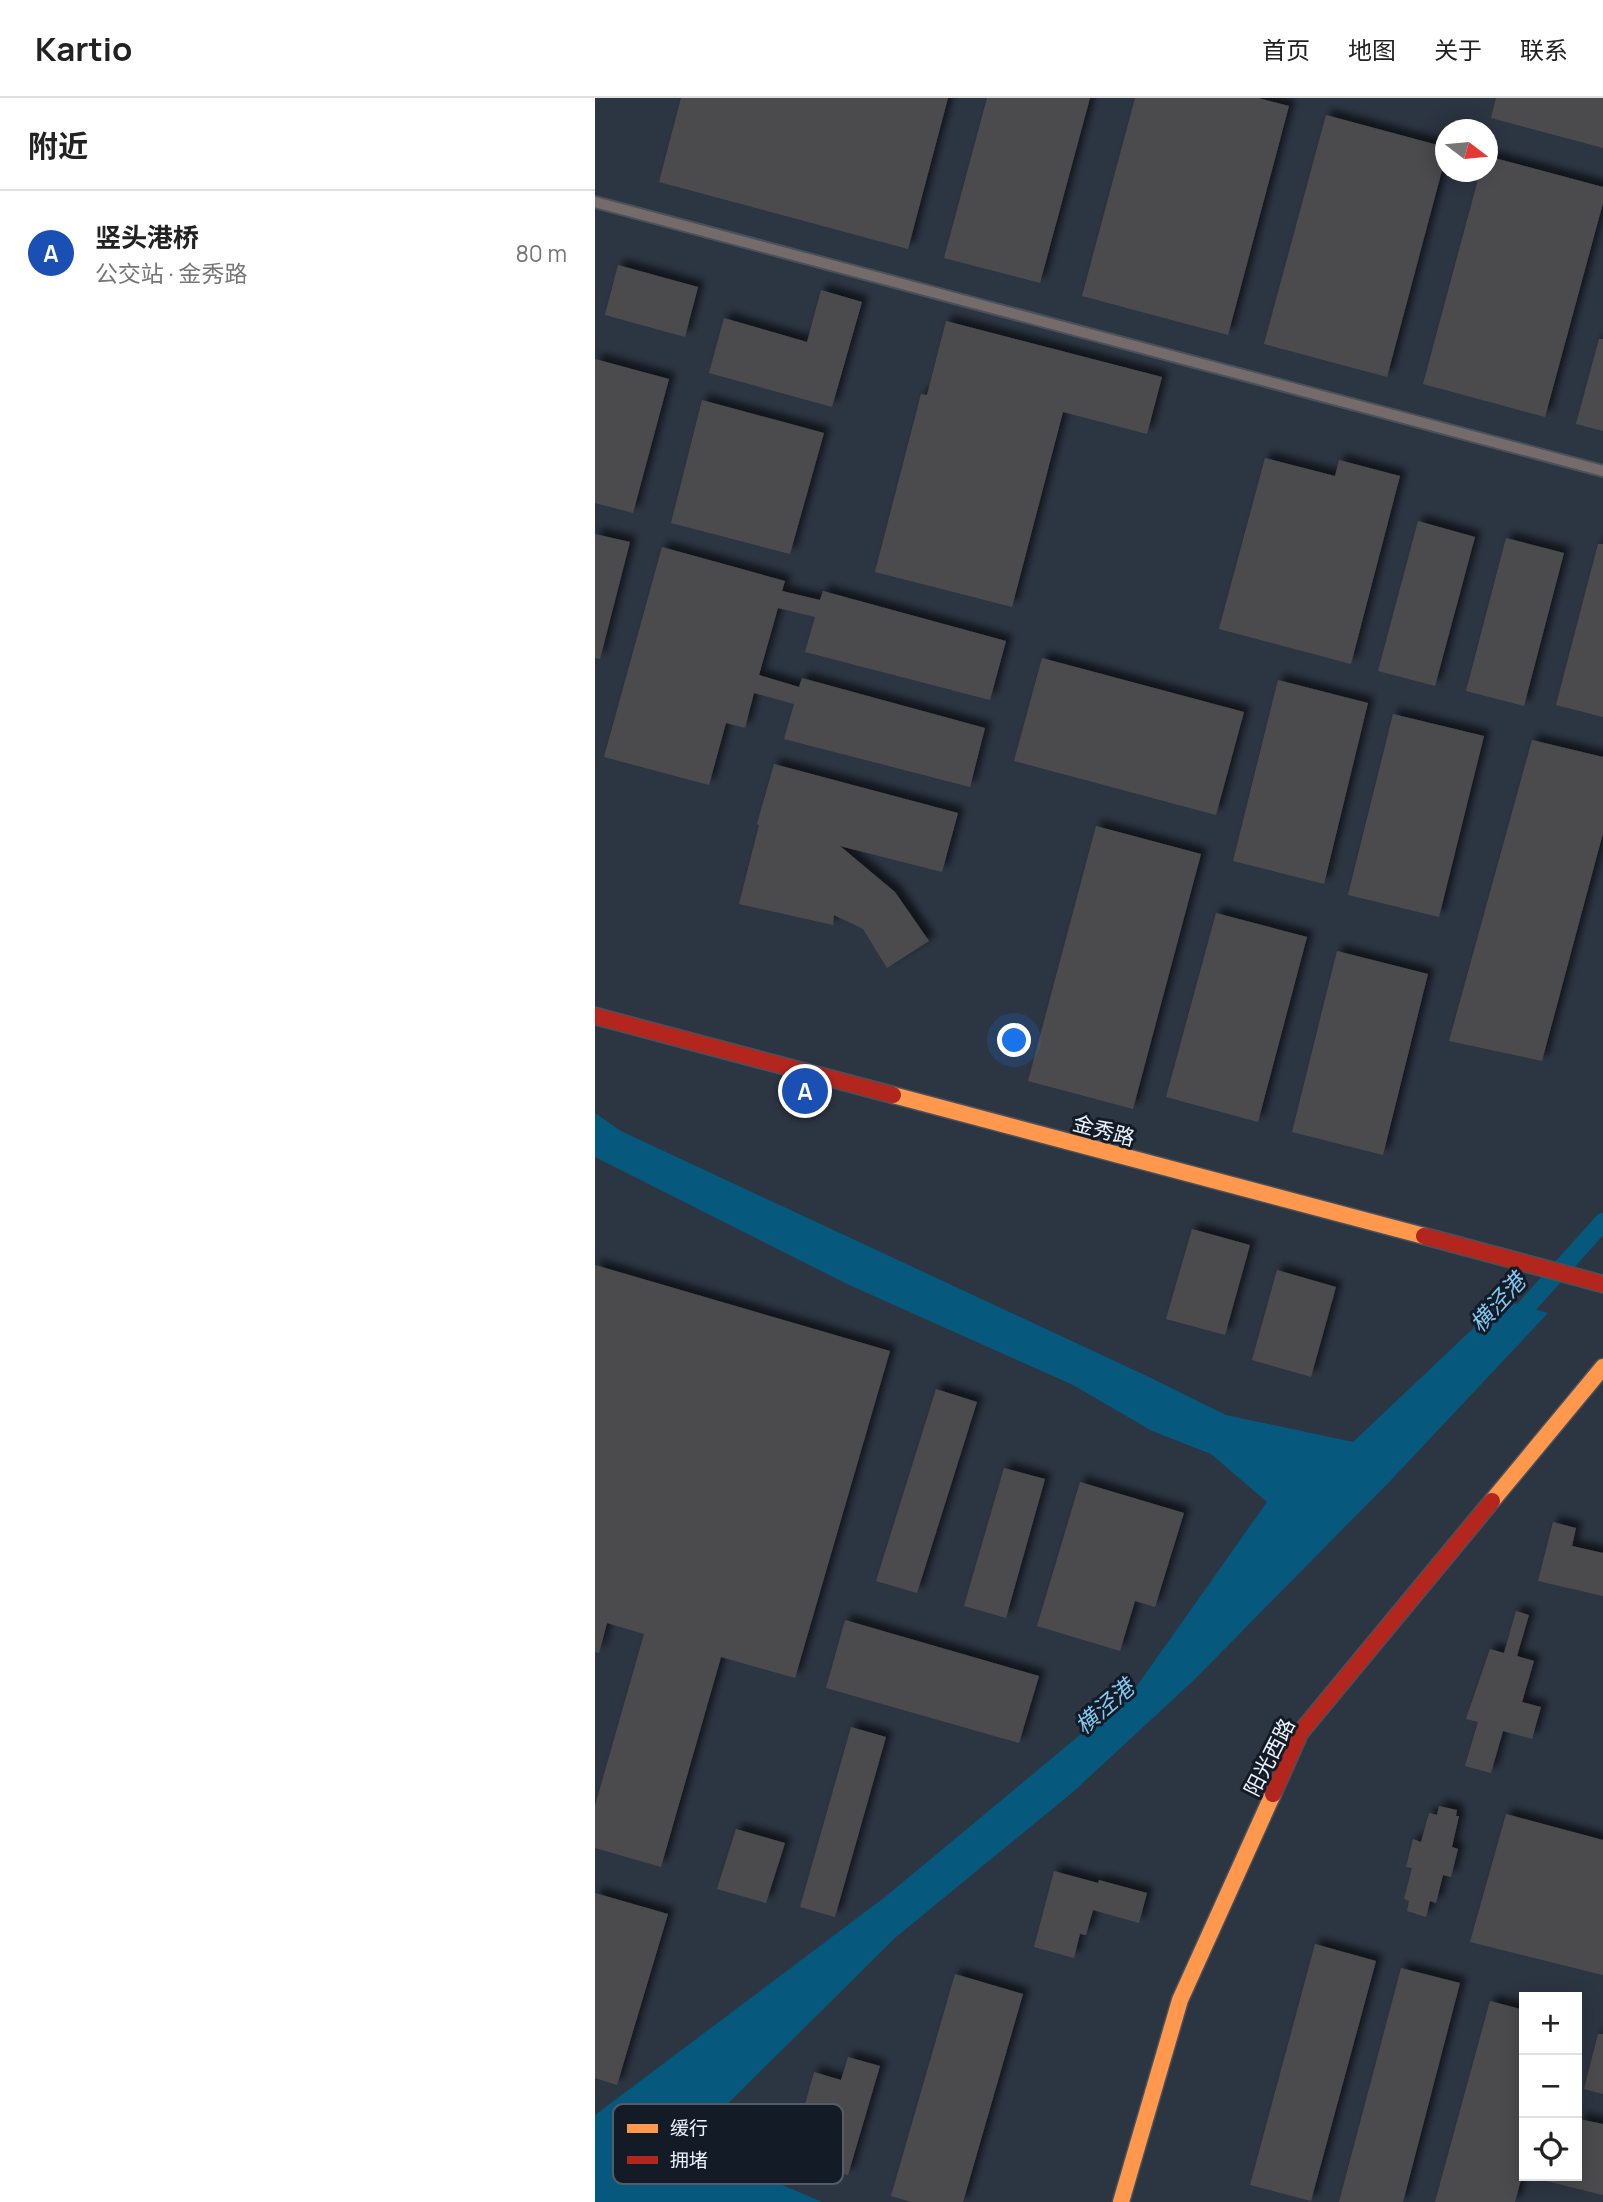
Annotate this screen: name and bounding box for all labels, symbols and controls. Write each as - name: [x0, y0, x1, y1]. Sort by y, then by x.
- text: Kartio: [35, 26, 132, 71]
- text: 首页: [1262, 33, 1310, 66]
- text: 地图: [1348, 33, 1396, 66]
- text: 关于: [1434, 33, 1482, 66]
- text: 联系: [1520, 33, 1568, 66]
- north arrow: [1435, 119, 1498, 182]
- text: 附近: [28, 125, 88, 166]
- text: 竖头港桥: [95, 219, 199, 255]
- text: A: [43, 237, 59, 269]
- text: 80 m: [516, 237, 567, 269]
- text: 公交站 · 金秀路: [95, 257, 247, 289]
- your location: [997, 1023, 1031, 1057]
- pin: A: [782, 1065, 828, 1117]
- street label: 金秀路: [1070, 1108, 1138, 1152]
- water label: 横泾港: [1462, 1263, 1534, 1338]
- water label: 横泾港: [1067, 1669, 1143, 1741]
- street label: 阳光西路: [1237, 1713, 1301, 1801]
- map controls: [1519, 1992, 1582, 2181]
- button: +: [1519, 1992, 1582, 2055]
- button: −: [1519, 2055, 1582, 2118]
- legend: [613, 2104, 843, 2184]
- text: 缓行: [670, 2115, 708, 2141]
- button: locate: [1519, 2118, 1582, 2181]
- text: 拥堵: [670, 2147, 708, 2173]

